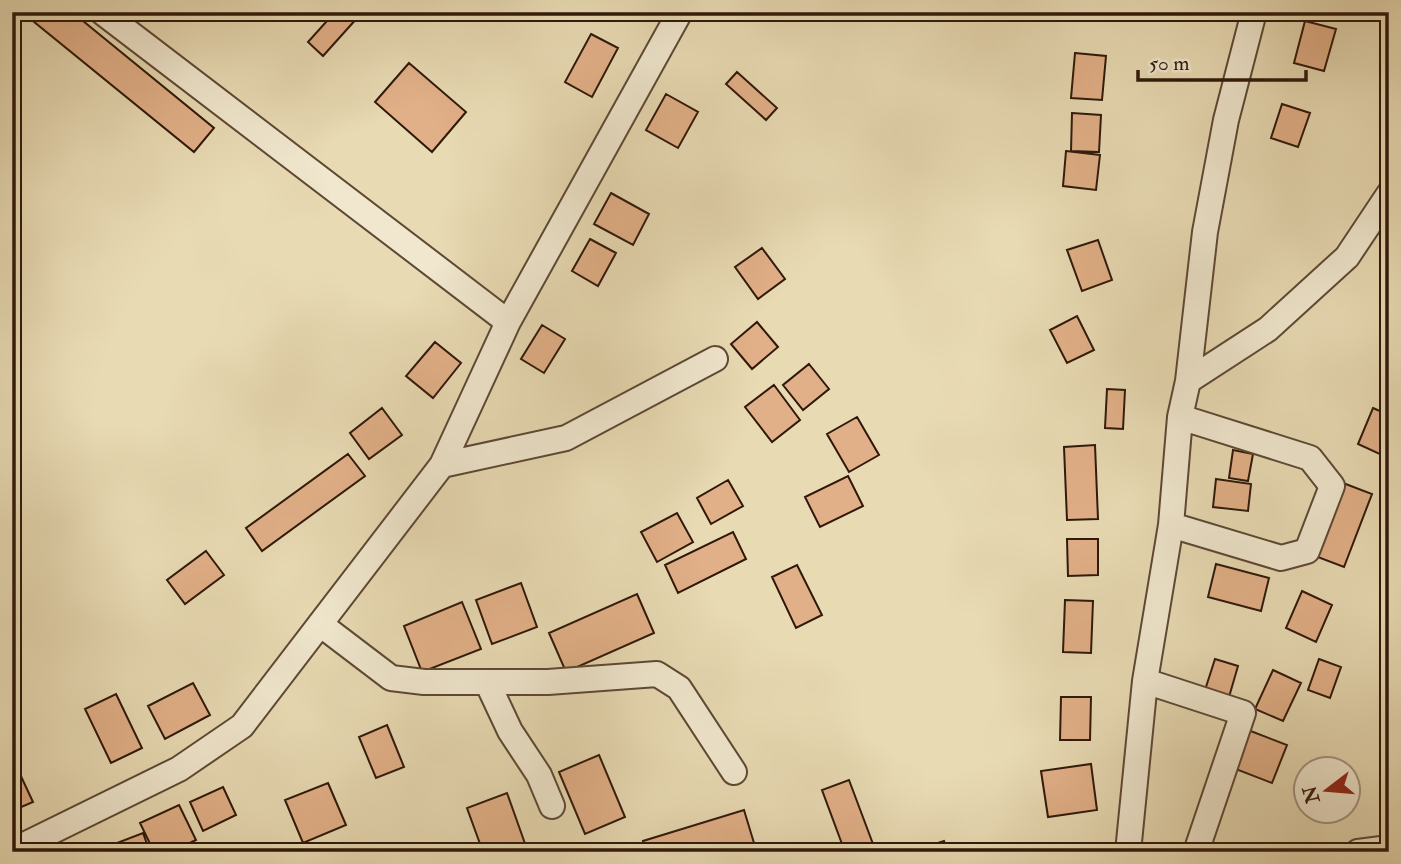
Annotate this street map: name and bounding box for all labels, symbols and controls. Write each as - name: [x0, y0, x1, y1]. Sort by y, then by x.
- scale bar: [1138, 38, 1306, 82]
- text: 50 m: [1149, 50, 1190, 77]
- north arrow: [1292, 756, 1362, 826]
- text: N: [1297, 782, 1326, 807]

